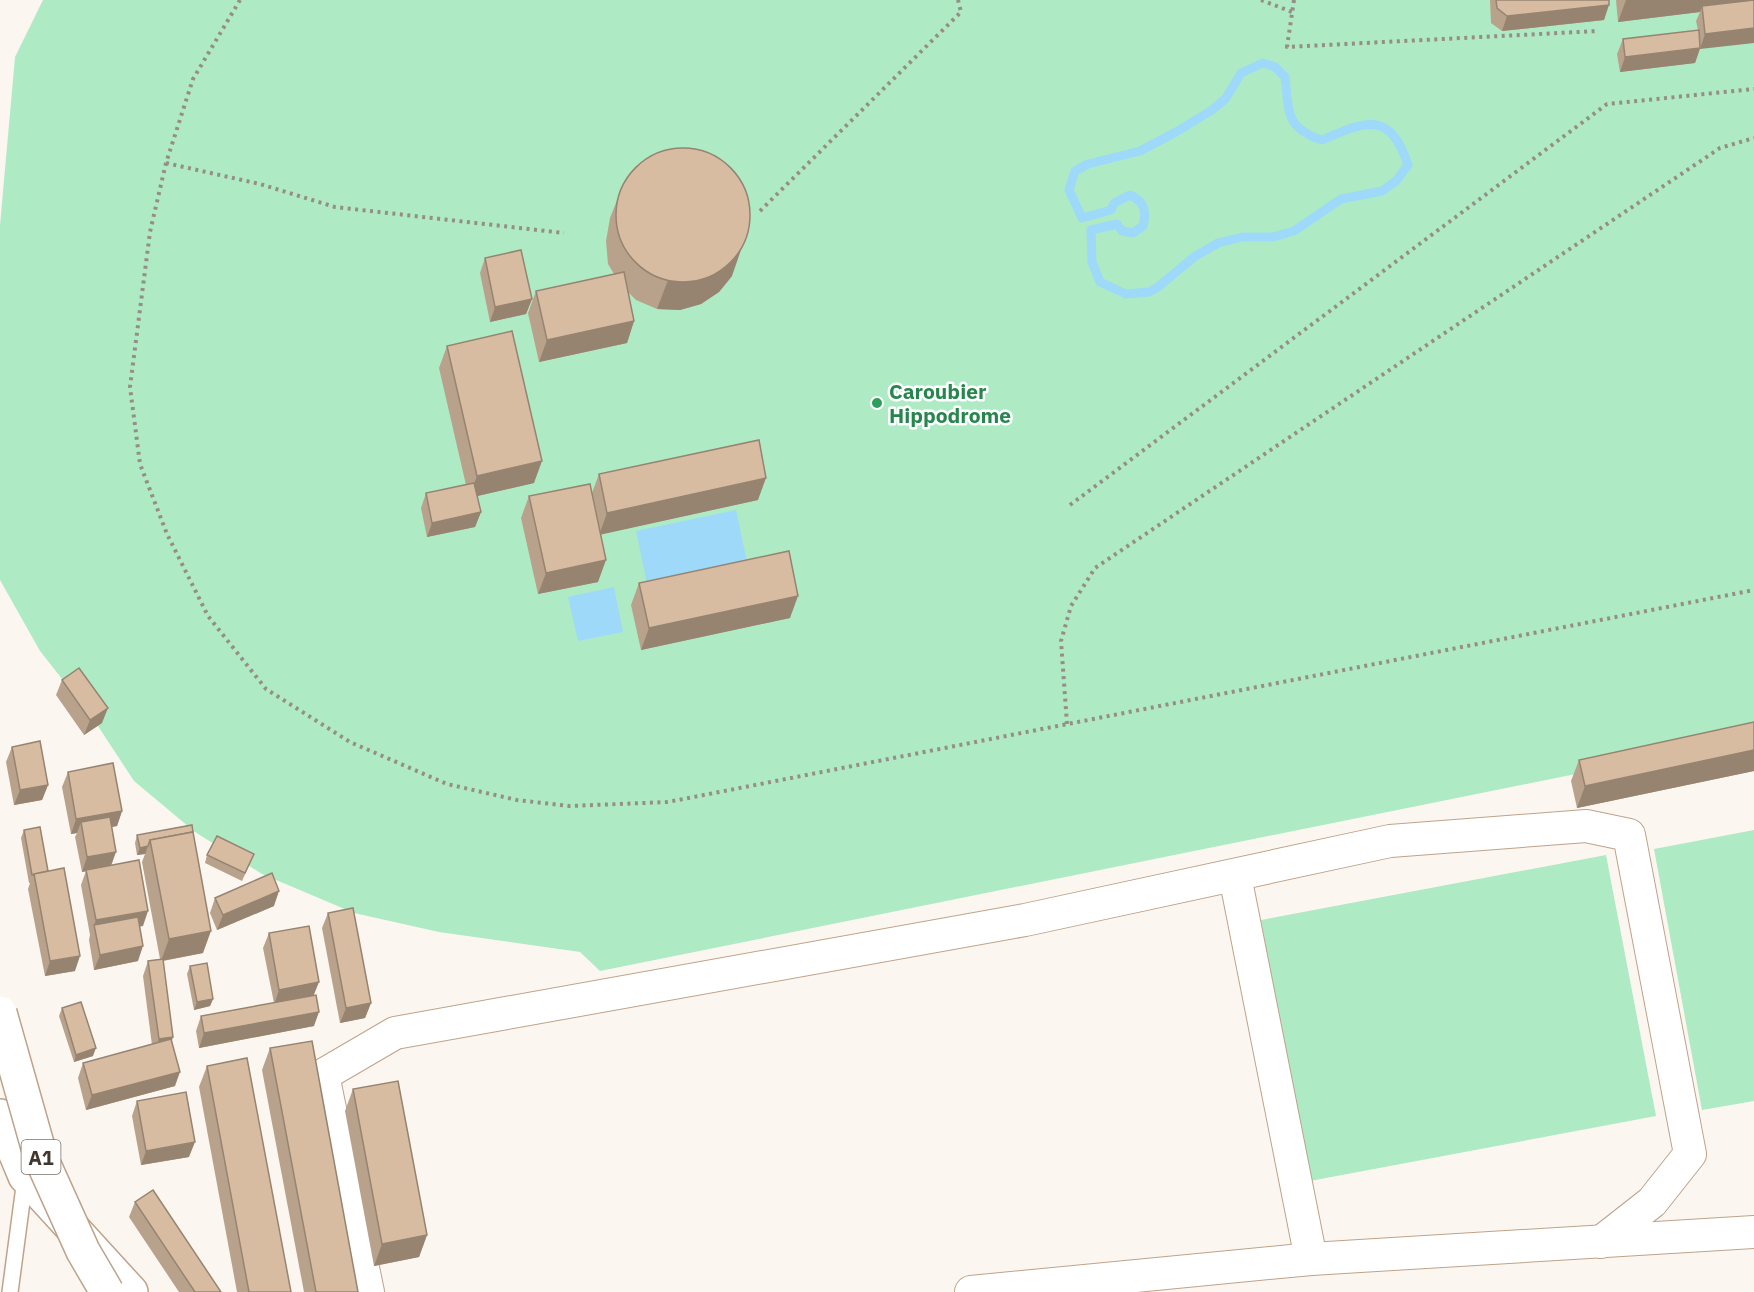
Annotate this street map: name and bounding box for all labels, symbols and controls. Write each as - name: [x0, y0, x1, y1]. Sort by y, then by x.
- place label: Caroubier Hippodrome: [889, 377, 1011, 429]
- marker: Caroubier Hippodrome: [870, 396, 884, 410]
- road number: A1: [22, 1140, 60, 1174]

